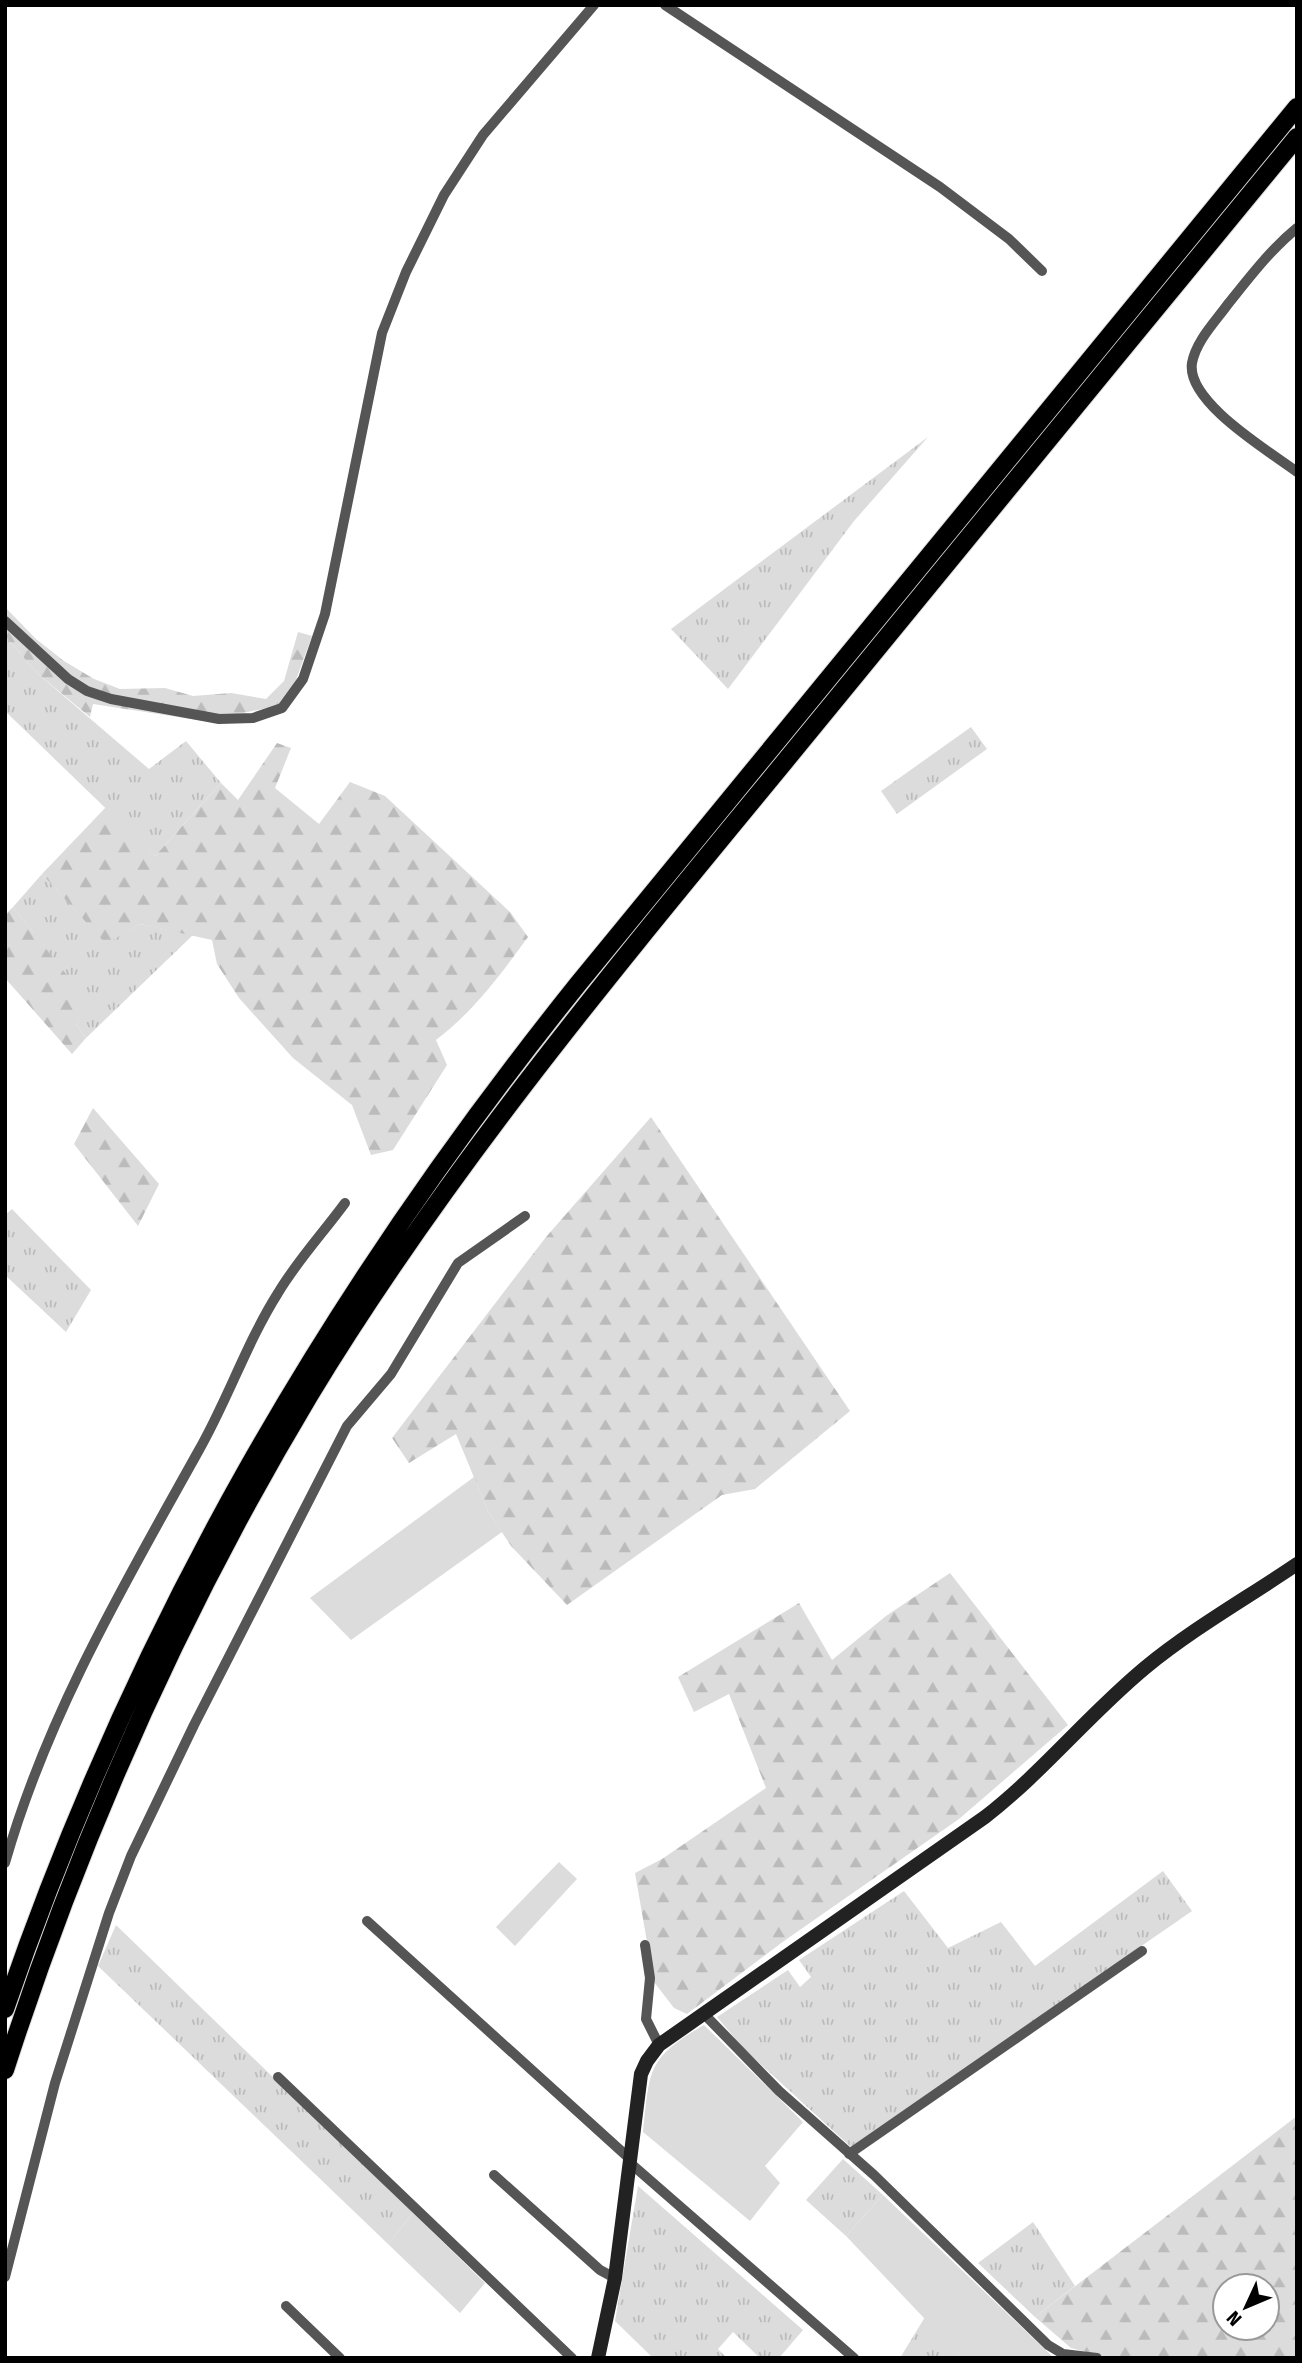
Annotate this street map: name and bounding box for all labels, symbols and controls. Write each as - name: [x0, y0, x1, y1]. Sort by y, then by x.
- north arrow: [1211, 2272, 1281, 2342]
- text: N: [1222, 2306, 1246, 2331]

